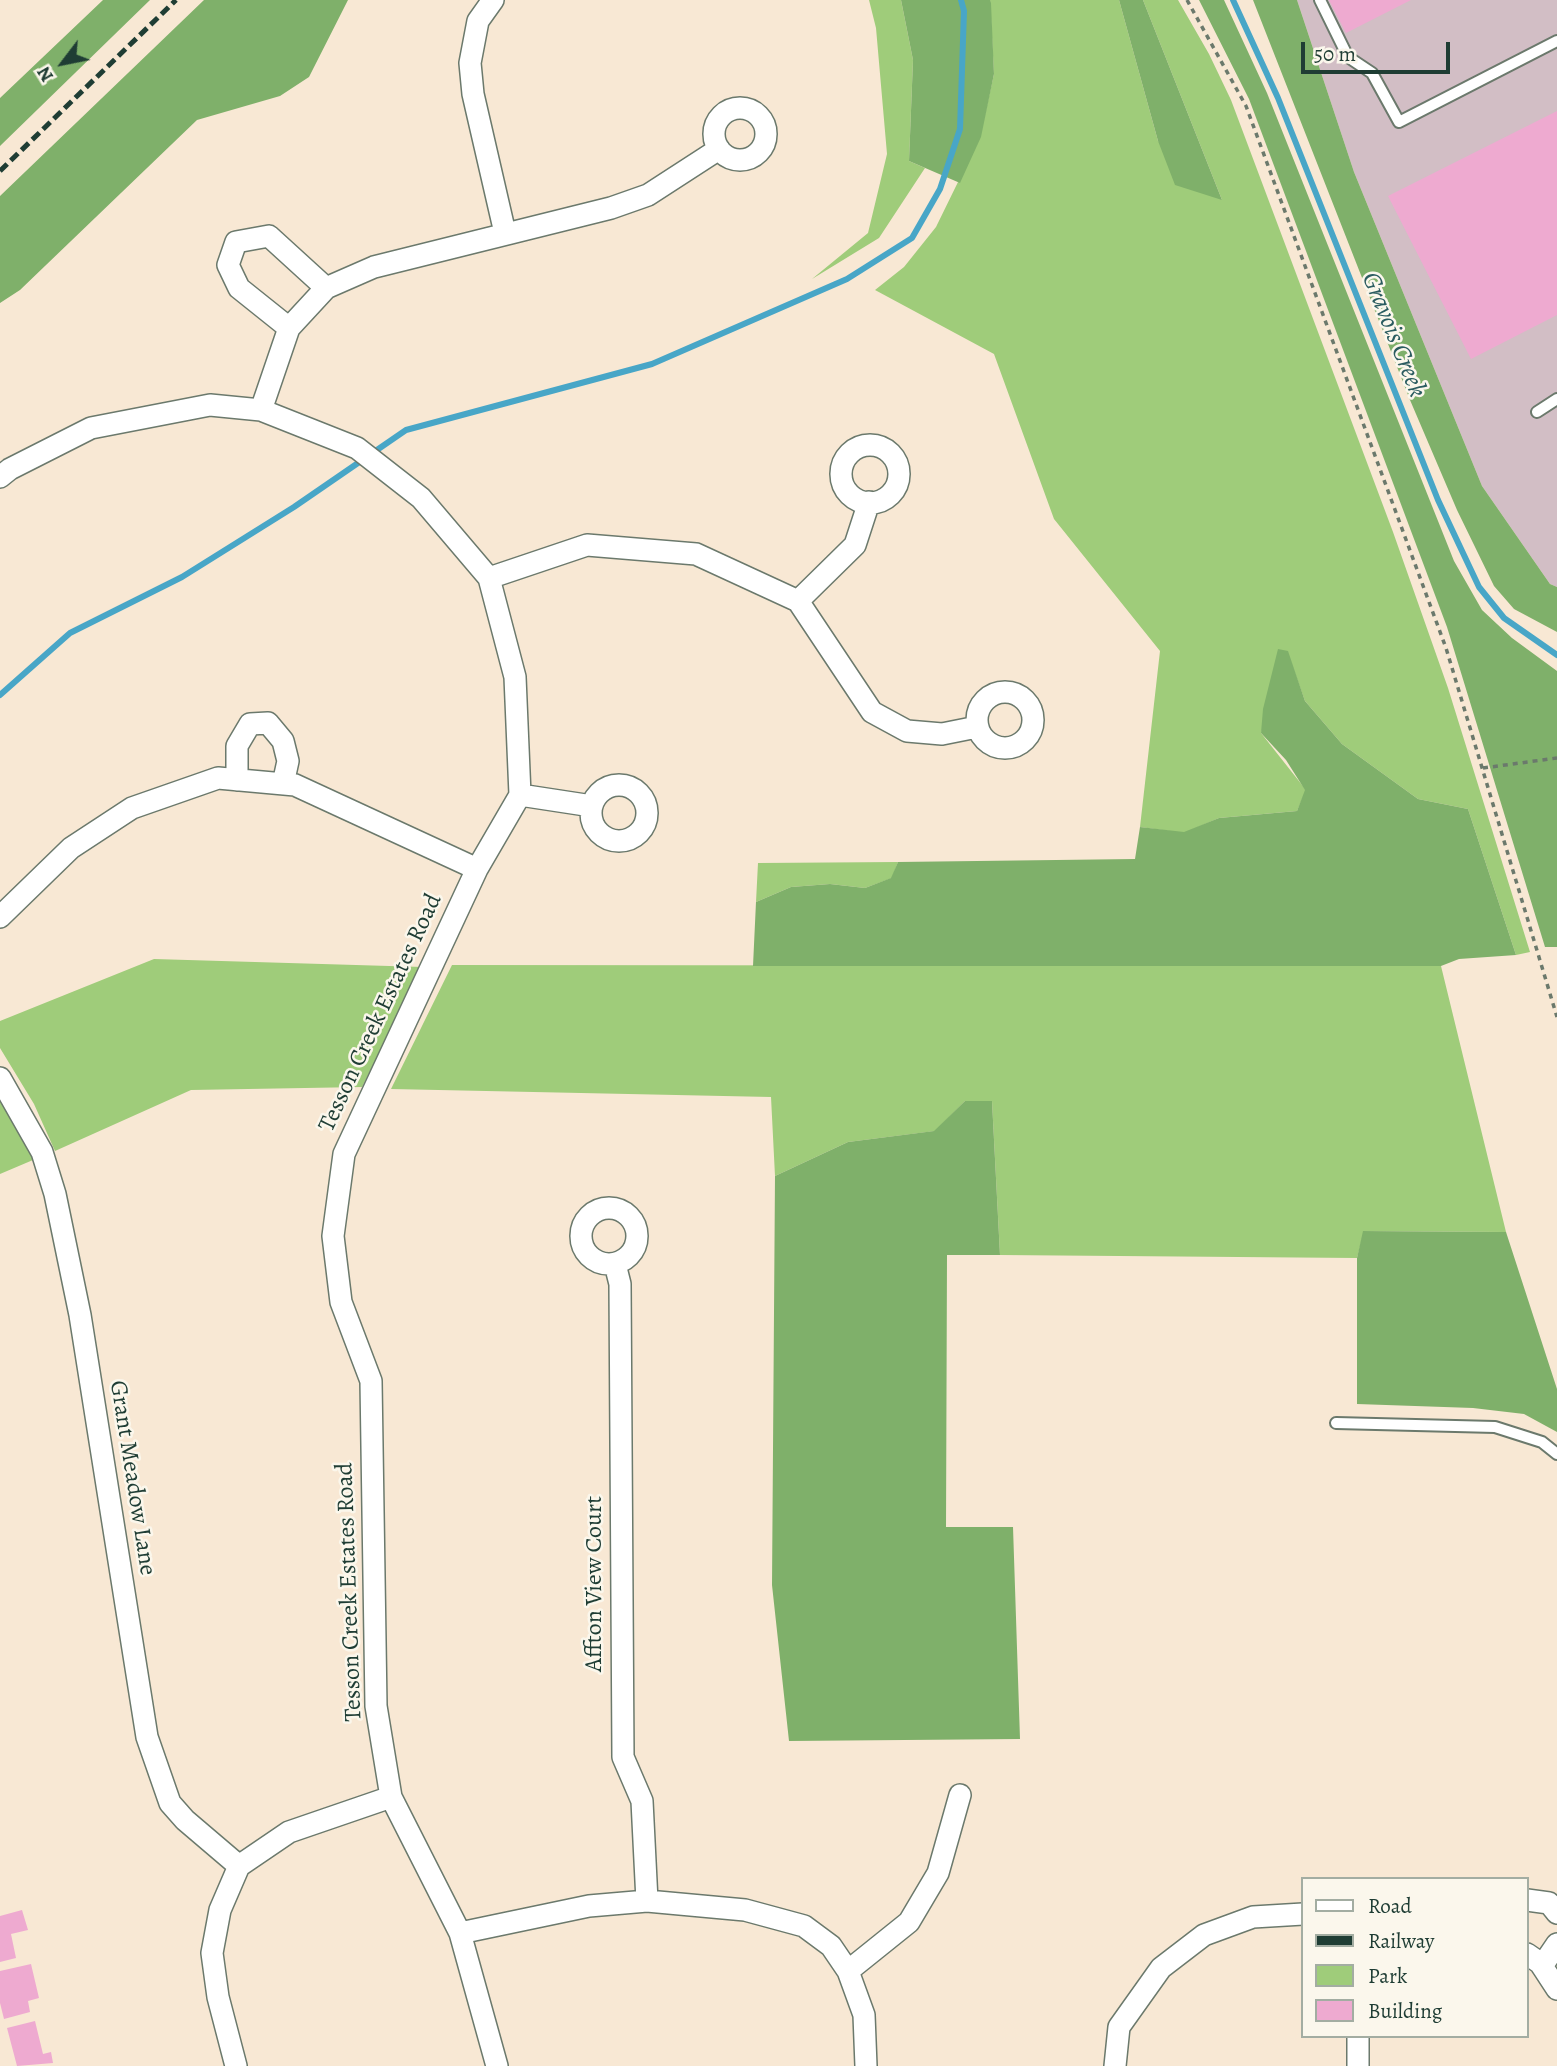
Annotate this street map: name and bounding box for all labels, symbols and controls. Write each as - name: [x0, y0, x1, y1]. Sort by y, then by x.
- north arrow: [28, 28, 98, 98]
- scale bar: [1305, 28, 1454, 72]
- text: 50 m: [1314, 40, 1356, 68]
- text: N: [30, 61, 60, 87]
- water label: Gravois Creek: [1354, 268, 1432, 402]
- street label: Tesson Creek Estates Road: [313, 889, 449, 1137]
- street label: Grant Meadow Lane: [102, 1379, 162, 1577]
- street label: Tesson Creek Estates Road: [331, 1462, 369, 1722]
- street label: Affton View Court: [581, 1496, 609, 1672]
- legend: [1302, 1877, 1529, 2038]
- text: Road: [1368, 1892, 1412, 1920]
- text: Railway: [1368, 1927, 1434, 1955]
- text: Park: [1368, 1962, 1407, 1990]
- text: Building: [1368, 1997, 1442, 2025]

